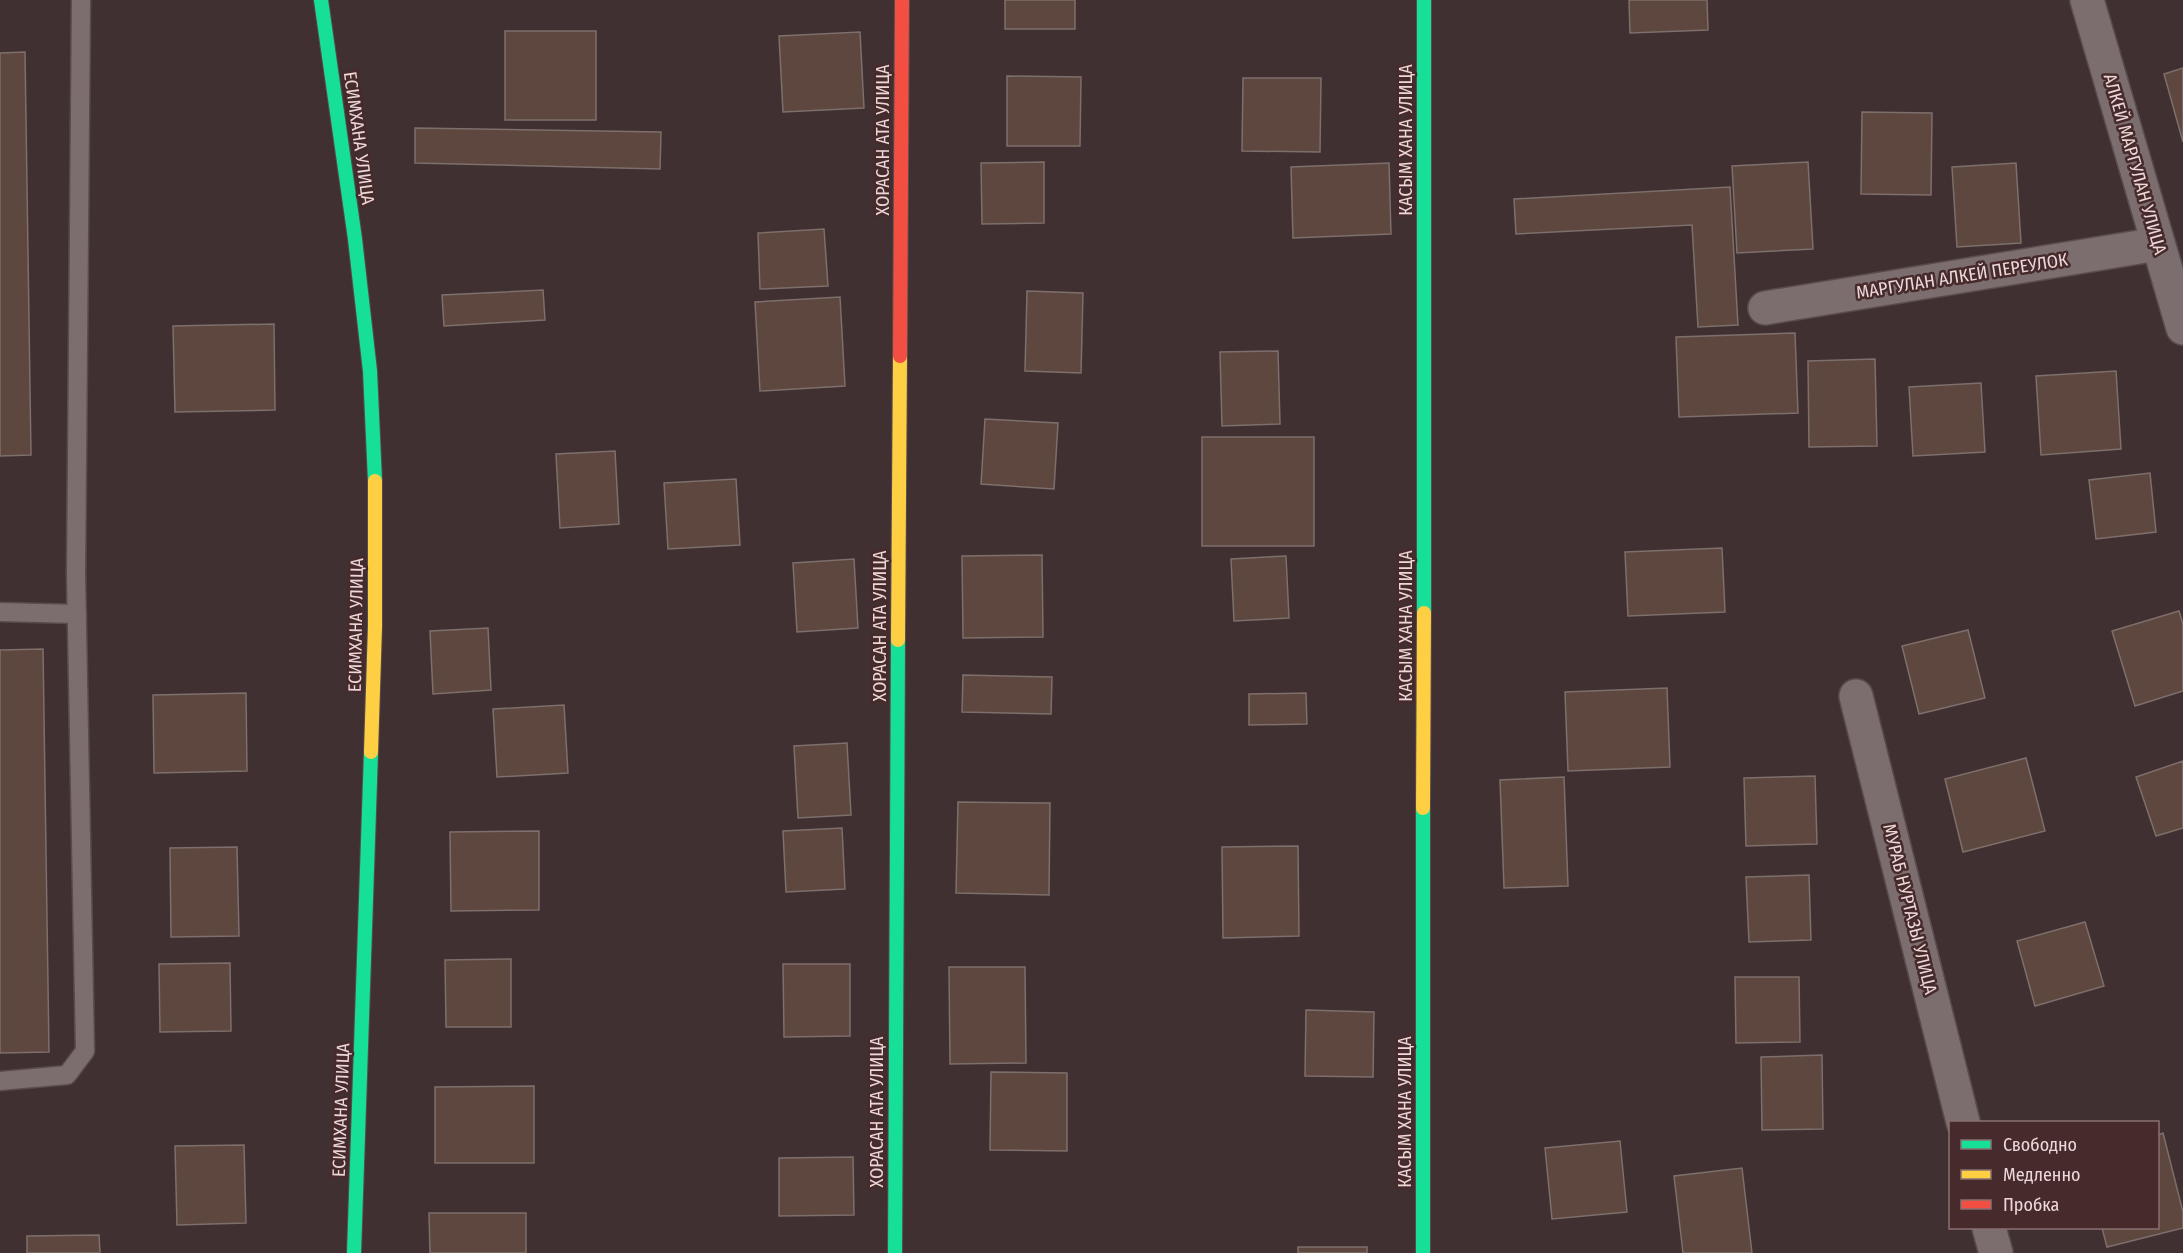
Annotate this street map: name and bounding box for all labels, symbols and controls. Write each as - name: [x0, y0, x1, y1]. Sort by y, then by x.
- street label: ХОРАСАН АТА УЛИЦА: [872, 64, 894, 216]
- street label: КАСЫМ ХАНА УЛИЦА: [1395, 64, 1417, 216]
- street label: ЕСИМХАНА УЛИЦА: [339, 70, 379, 206]
- street label: АЛКЕЙ МАРГУЛАН УЛИЦА: [2099, 71, 2171, 257]
- street label: МАРГУЛАН АЛКЕЙ ПЕРЕУЛОК: [1855, 248, 2070, 304]
- street label: ХОРАСАН АТА УЛИЦА: [869, 550, 891, 702]
- street label: КАСЫМ ХАНА УЛИЦА: [1395, 550, 1417, 702]
- street label: ЕСИМХАНА УЛИЦА: [344, 557, 368, 692]
- street label: МУРАБ НУРТАЗЫ УЛИЦА: [1878, 821, 1942, 997]
- street label: ХОРАСАН АТА УЛИЦА: [866, 1036, 888, 1188]
- street label: КАСЫМ ХАНА УЛИЦА: [1394, 1036, 1416, 1188]
- street label: ЕСИМХАНА УЛИЦА: [328, 1042, 354, 1177]
- legend: [1949, 1121, 2159, 1229]
- text: Свободно: [2003, 1134, 2077, 1156]
- text: Медленно: [2003, 1164, 2081, 1186]
- text: Пробка: [2003, 1194, 2059, 1216]

